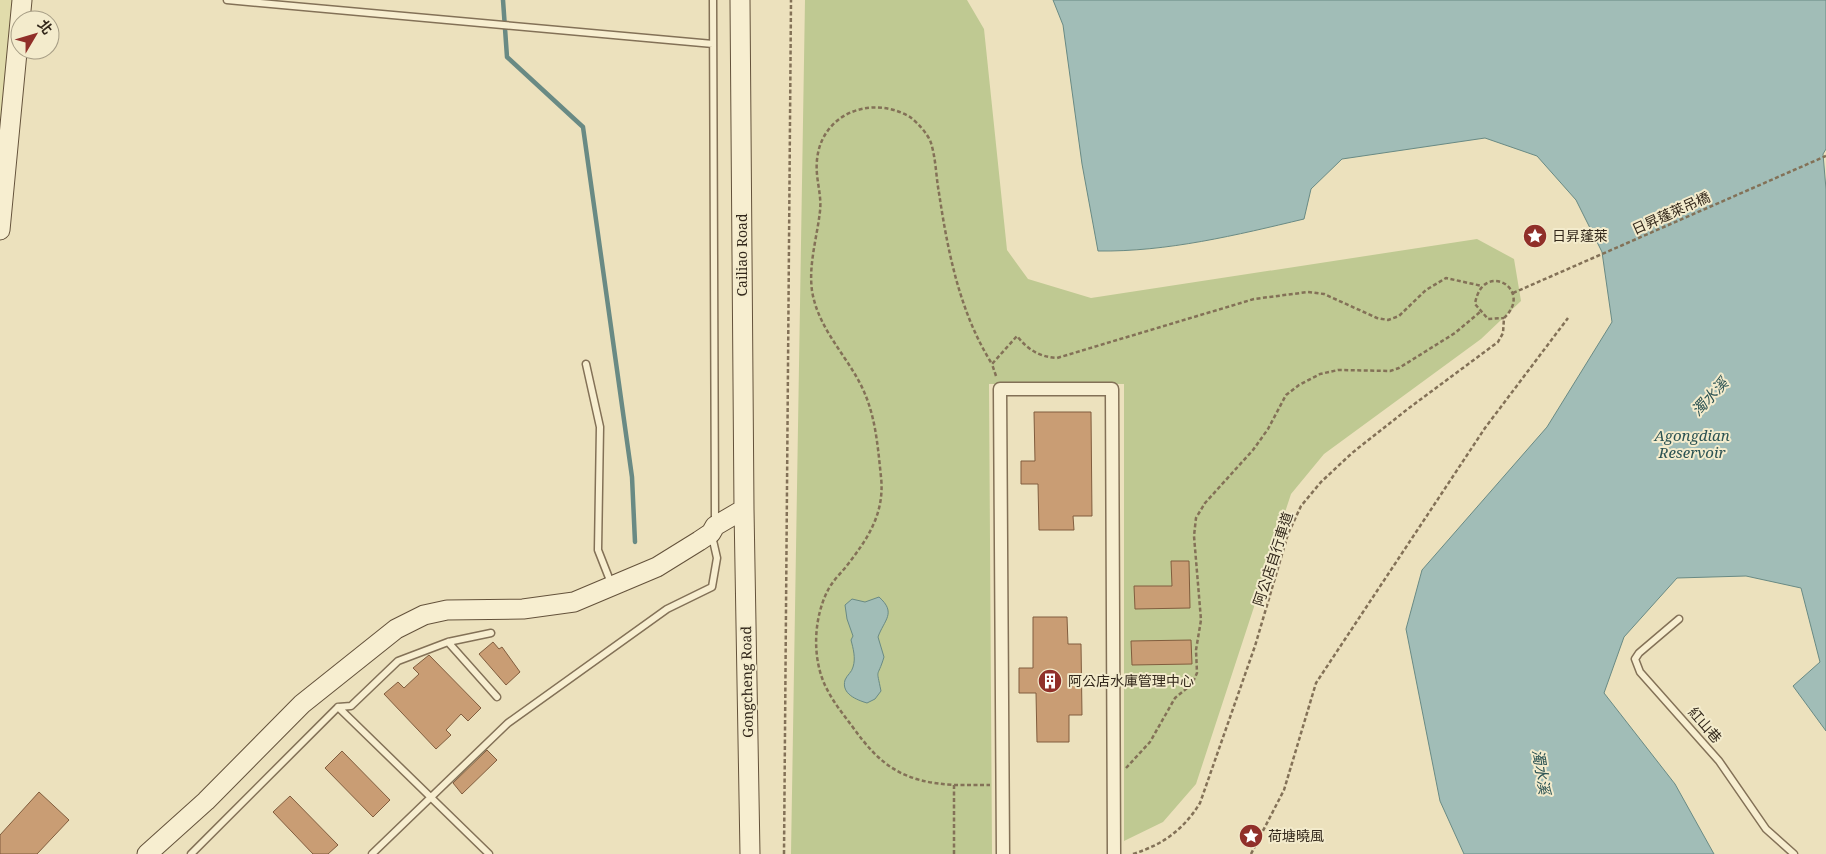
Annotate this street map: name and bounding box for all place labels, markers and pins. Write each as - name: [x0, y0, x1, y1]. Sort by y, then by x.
- place icon: 日昇蓬萊: [1522, 223, 1548, 249]
- place label: 日昇蓬萊: [1552, 226, 1608, 245]
- building icon: 阿公店水庫管理中心: [1037, 668, 1063, 694]
- place label: 阿公店水庫管理中心: [1068, 671, 1194, 690]
- place icon: 荷塘曉風: [1238, 823, 1264, 849]
- place label: 荷塘曉風: [1268, 826, 1324, 845]

